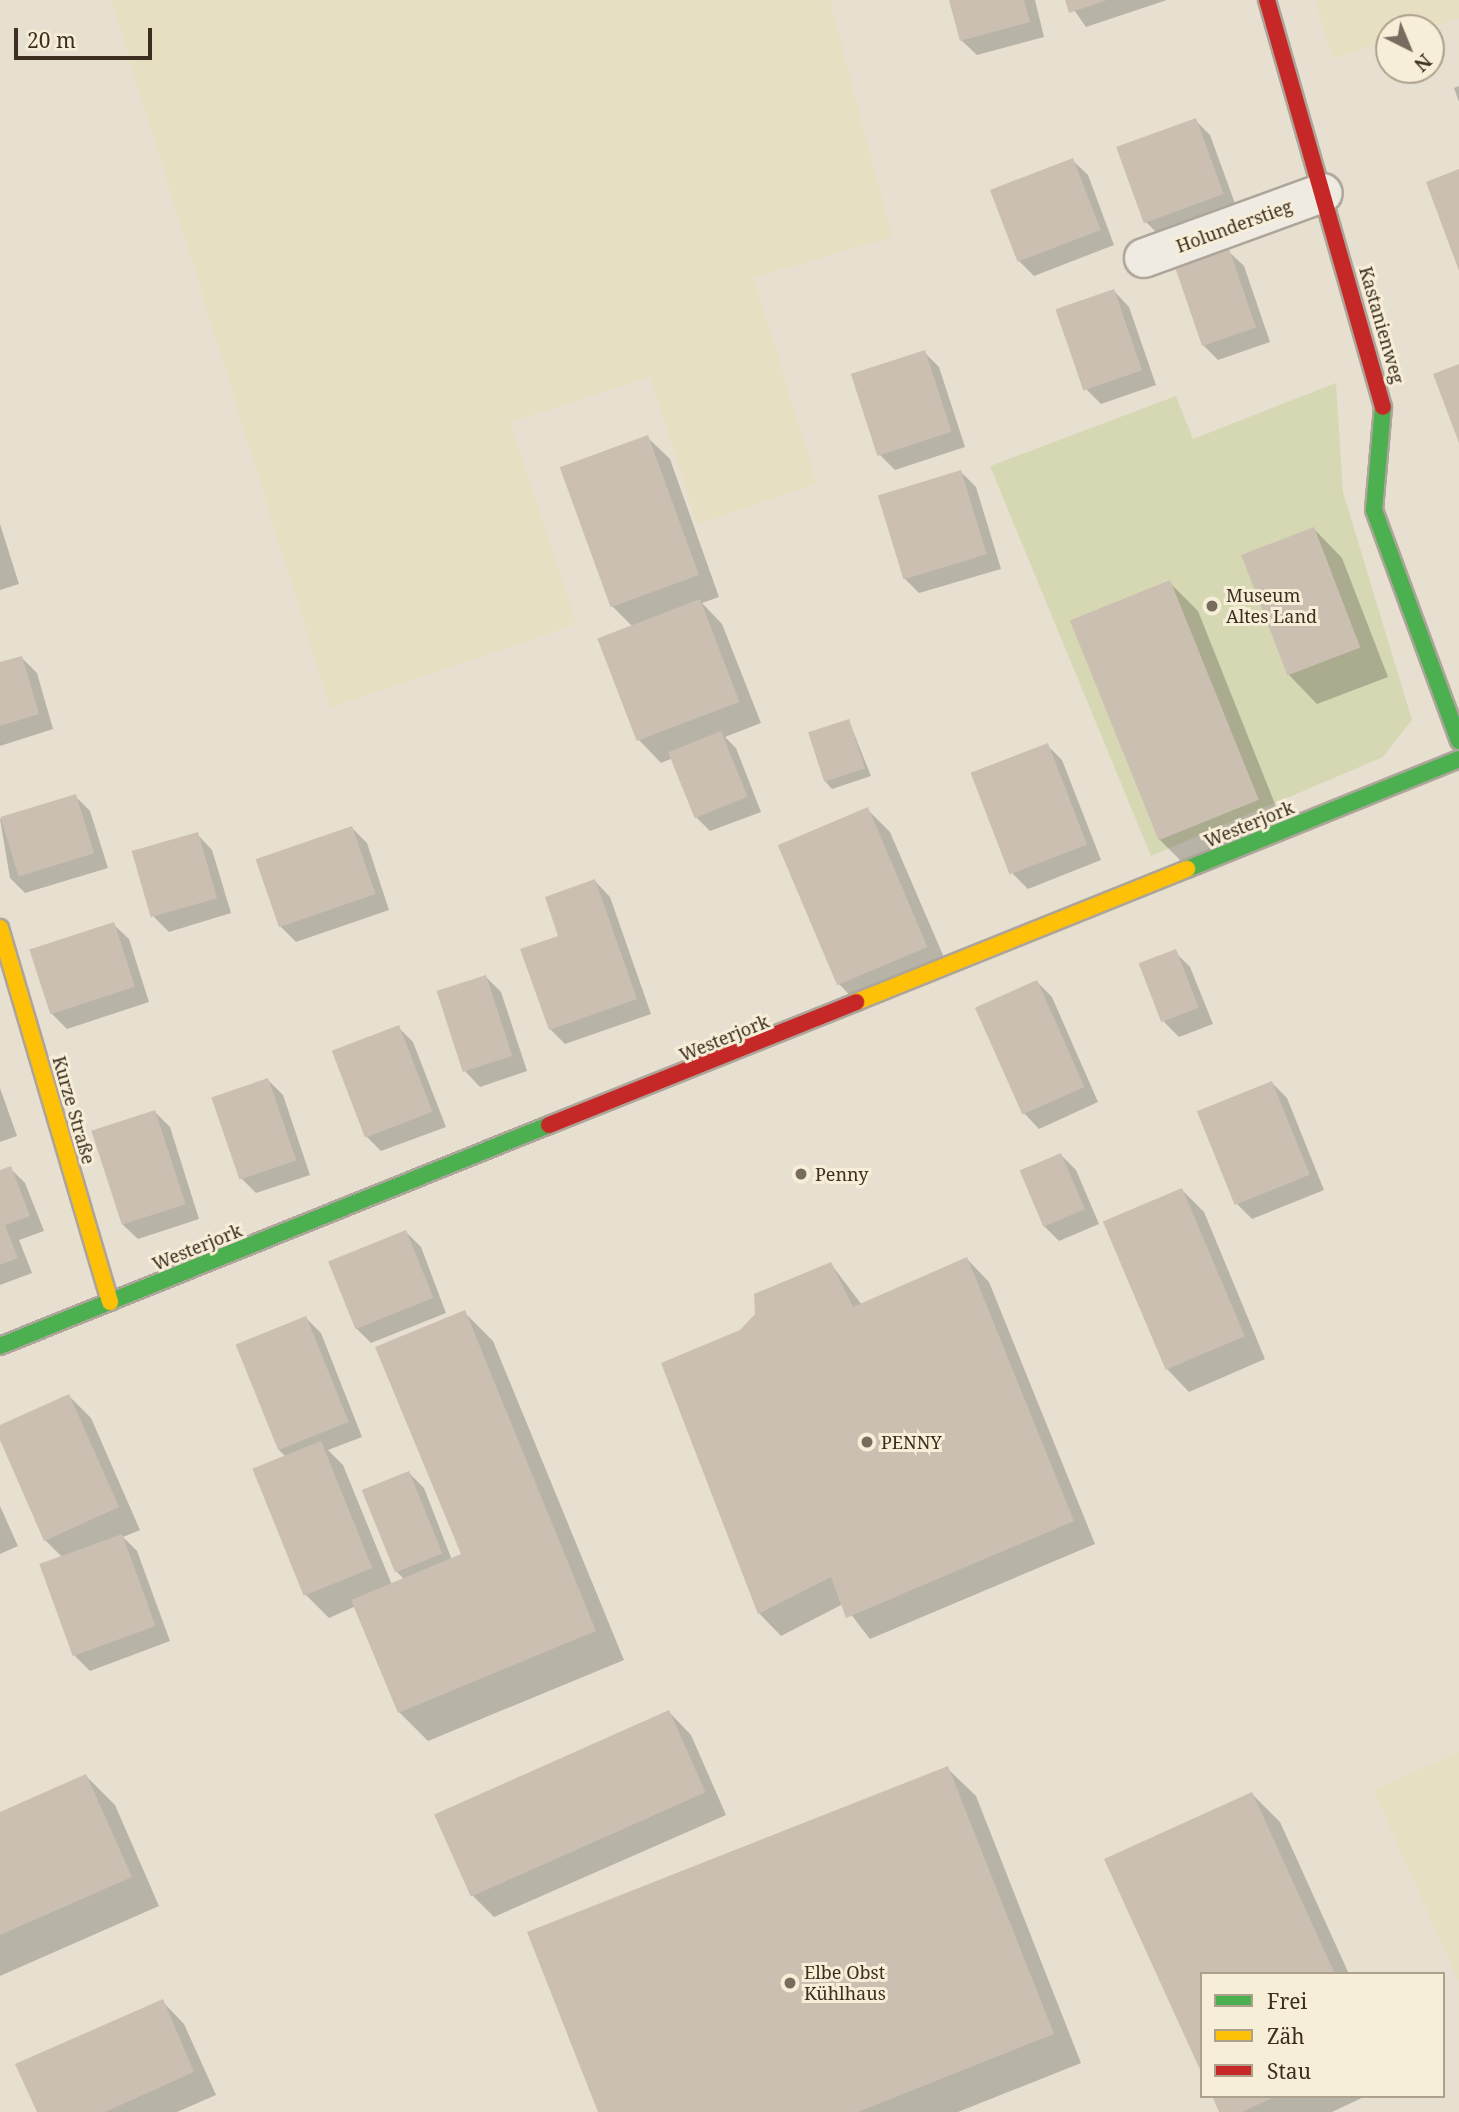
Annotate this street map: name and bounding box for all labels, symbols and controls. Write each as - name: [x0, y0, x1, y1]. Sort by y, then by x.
- scale bar: [18, 14, 156, 58]
- north arrow: [1375, 14, 1445, 84]
- text: 20 m: [27, 26, 76, 54]
- text: N: [1409, 48, 1437, 78]
- street label: Holunderstieg: [1173, 195, 1295, 257]
- street label: Kastanienweg: [1355, 264, 1409, 386]
- place label: Museum Altes Land: [1226, 585, 1317, 628]
- marker: Museum Altes Land: [1204, 598, 1220, 614]
- street label: Westerjork: [1201, 796, 1297, 852]
- street label: Westerjork: [676, 1010, 772, 1066]
- street label: Kurze Straße: [48, 1054, 100, 1166]
- place label: Penny: [815, 1163, 869, 1185]
- marker: Penny: [793, 1166, 809, 1182]
- street label: Westerjork: [149, 1219, 245, 1275]
- place label: PENNY: [881, 1431, 942, 1453]
- marker: PENNY: [859, 1434, 875, 1450]
- place label: Elbe Obst Kühlhaus: [804, 1962, 886, 2004]
- legend: [1200, 1972, 1445, 2098]
- marker: Elbe Obst Kühlhaus: [782, 1975, 798, 1991]
- text: Frei: [1267, 1987, 1307, 2015]
- text: Zäh: [1267, 2022, 1305, 2050]
- text: Stau: [1267, 2057, 1311, 2085]

